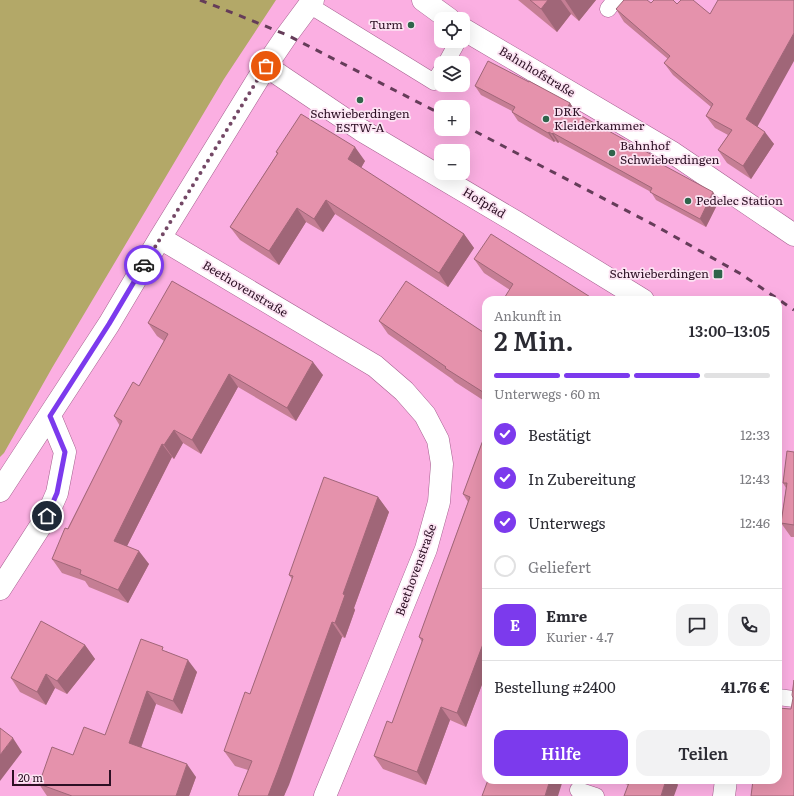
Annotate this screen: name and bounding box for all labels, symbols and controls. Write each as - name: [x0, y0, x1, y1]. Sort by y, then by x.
- map controls: [434, 12, 470, 180]
- button: locate: [434, 12, 470, 48]
- place label: Turm: [369, 15, 403, 33]
- marker: Turm: [406, 20, 416, 30]
- street label: Bahnhofstraße: [496, 41, 579, 101]
- pin: [249, 49, 283, 83]
- icon: bag: [255, 55, 277, 77]
- button: layers: [434, 56, 470, 92]
- marker: Schwieberdingen ESTW-A: [355, 95, 365, 105]
- button: +: [434, 100, 470, 136]
- place label: DRK Kleiderkammer: [554, 102, 645, 134]
- place label: Schwieberdingen ESTW-A: [310, 104, 410, 136]
- marker: DRK Kleiderkammer: [541, 114, 551, 124]
- place label: Bahnhof Schwieberdingen: [620, 136, 720, 168]
- button: −: [434, 144, 470, 180]
- marker: Bahnhof Schwieberdingen: [607, 148, 617, 158]
- street label: Hofpfad: [460, 182, 510, 222]
- place label: Pedelec Station: [696, 191, 783, 209]
- marker: Pedelec Station: [683, 196, 693, 206]
- courier: [124, 245, 164, 285]
- icon: car: [133, 254, 155, 276]
- street label: Beethovenstraße: [199, 255, 292, 321]
- place label: Schwieberdingen: [609, 264, 709, 282]
- marker: Schwieberdingen: [712, 268, 724, 280]
- text: Ankunft in: [494, 306, 562, 325]
- text: 13:00–13:05: [689, 319, 770, 342]
- text: 2 Min.: [494, 320, 574, 359]
- text: Unterwegs · 60 m: [494, 384, 600, 403]
- icon: check: [494, 423, 516, 445]
- text: Bestätigt: [528, 423, 591, 446]
- text: 12:33: [740, 425, 770, 444]
- icon: check: [494, 467, 516, 489]
- text: In Zubereitung: [528, 467, 636, 490]
- text: 12:43: [740, 469, 770, 488]
- pin: [30, 499, 64, 533]
- icon: home: [36, 505, 58, 527]
- icon: check: [494, 511, 516, 533]
- text: Unterwegs: [528, 511, 605, 534]
- text: 12:46: [740, 513, 770, 532]
- street label: Beethovenstraße: [390, 521, 440, 618]
- text: Geliefert: [528, 555, 591, 578]
- text: Emre: [546, 604, 587, 627]
- button: chat: [676, 604, 718, 646]
- button: phone: [728, 604, 770, 646]
- text: E: [510, 613, 520, 636]
- text: Kurier · 4.7: [546, 627, 614, 646]
- text: Bestellung #2400: [494, 675, 616, 698]
- text: 41.76 €: [721, 675, 770, 698]
- button: Hilfe: [494, 730, 628, 776]
- button: Teilen: [636, 730, 770, 776]
- scale bar: [12, 768, 111, 787]
- text: 20 m: [18, 769, 43, 785]

